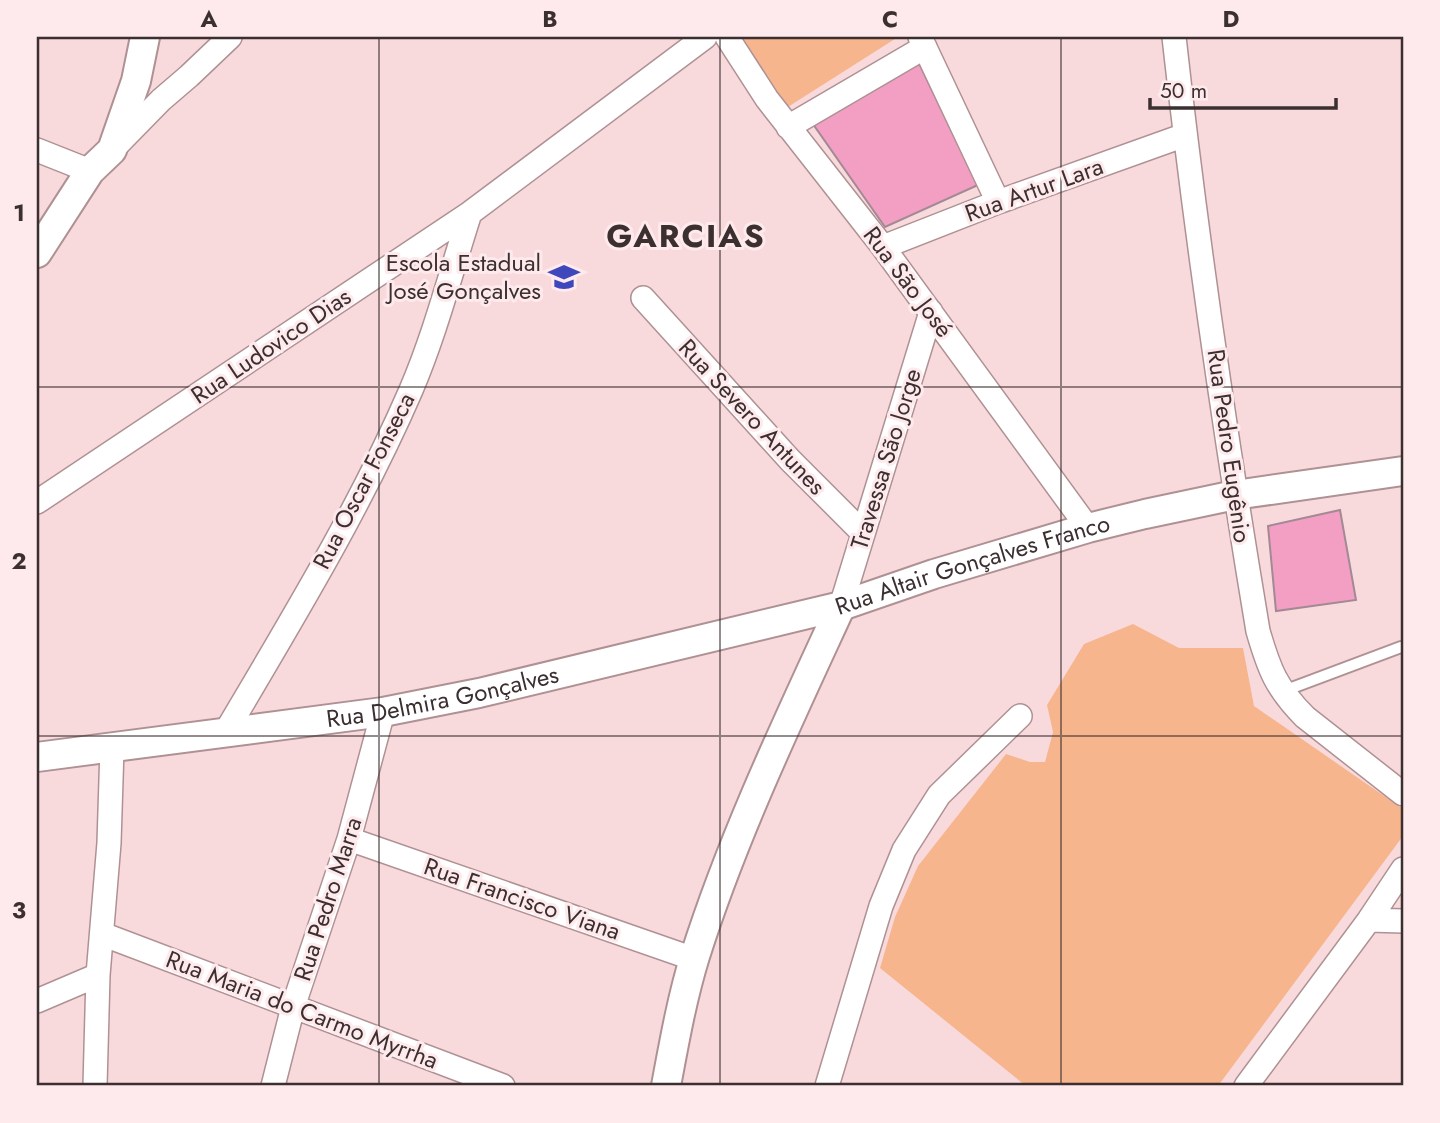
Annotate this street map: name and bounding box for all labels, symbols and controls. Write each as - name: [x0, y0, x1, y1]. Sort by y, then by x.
- text: A: [200, 2, 218, 36]
- text: B: [542, 2, 558, 36]
- text: C: [882, 2, 898, 36]
- text: D: [1223, 2, 1240, 36]
- scale bar: [1150, 66, 1335, 110]
- text: 50 m: [1160, 76, 1207, 106]
- street label: Rua Artur Lara: [960, 148, 1108, 231]
- text: 1: [13, 196, 25, 230]
- district label: GARCIAS: [606, 213, 766, 259]
- street label: Rua São José: [855, 219, 962, 344]
- place label: Escola Estadual José Gonçalves: [385, 245, 541, 308]
- school or university icon: Escola Estadual José Gonçalves: [547, 260, 581, 294]
- street label: Rua Ludovico Dias: [184, 279, 358, 412]
- street label: Rua Severo Antunes: [671, 331, 834, 503]
- street label: Rua Pedro Eugênio: [1199, 347, 1260, 545]
- street label: Travessa São Jorge: [841, 364, 930, 554]
- street label: Rua Oscar Fonseca: [304, 386, 423, 575]
- street label: Rua Altair Gonçalves Franco: [830, 505, 1113, 624]
- text: 2: [11, 544, 27, 578]
- street label: Rua Delmira Gonçalves: [324, 656, 562, 736]
- street label: Rua Pedro Marra: [285, 812, 371, 985]
- street label: Rua Francisco Viana: [419, 849, 625, 949]
- text: 3: [12, 893, 26, 927]
- street label: Rua Maria do Carmo Myrrha: [161, 941, 443, 1078]

